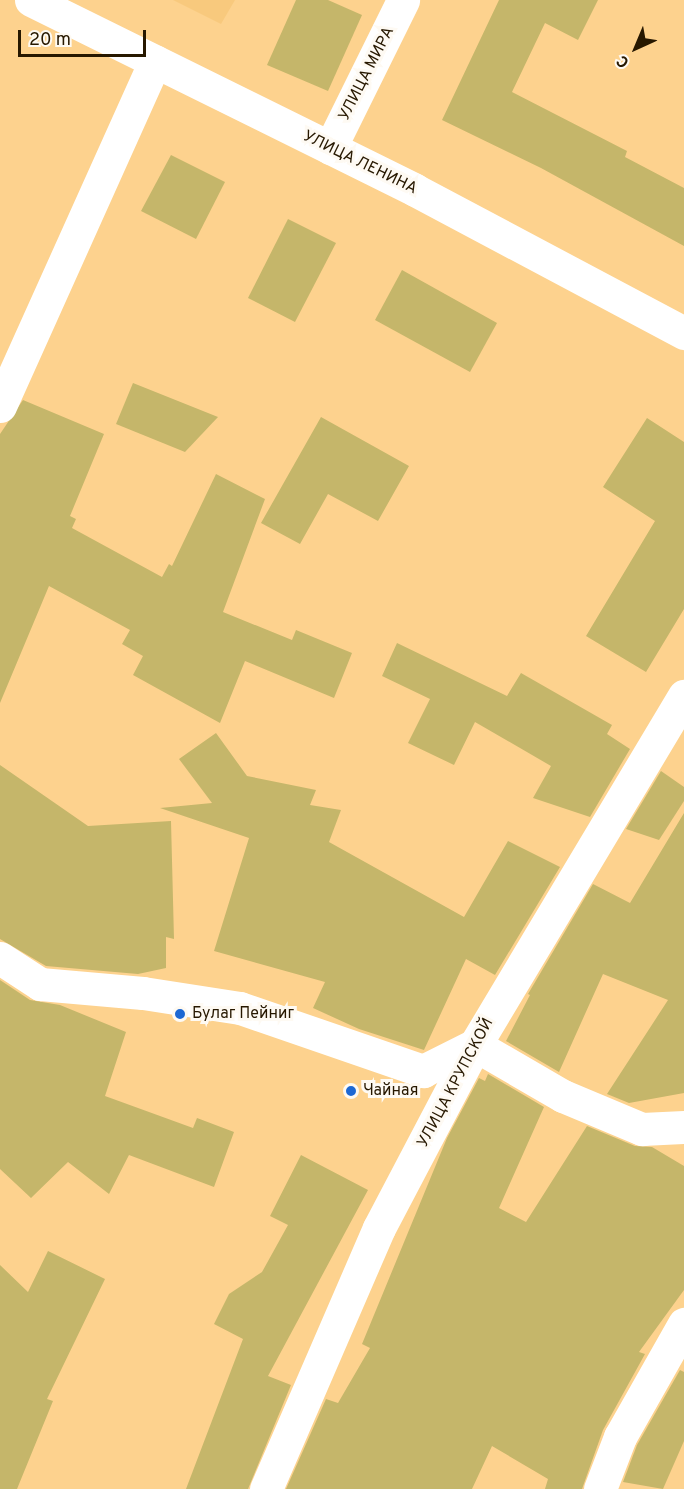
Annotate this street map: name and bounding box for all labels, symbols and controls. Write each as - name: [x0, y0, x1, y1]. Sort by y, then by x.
- scale bar: [21, 18, 148, 56]
- north arrow: [606, 18, 666, 78]
- street label: УЛИЦА МИРА: [335, 23, 399, 125]
- text: 20 m: [29, 29, 71, 52]
- text: С: [613, 50, 634, 72]
- street label: УЛИЦА ЛЕНИНА: [299, 127, 421, 199]
- place label: Булаг Пейниг: [192, 1004, 294, 1024]
- marker: Булаг Пейниг: [173, 1007, 187, 1021]
- street label: УЛИЦА КРУПСКОЙ: [414, 1015, 498, 1151]
- place label: Чайная: [363, 1081, 418, 1101]
- marker: Чайная: [344, 1084, 358, 1098]

